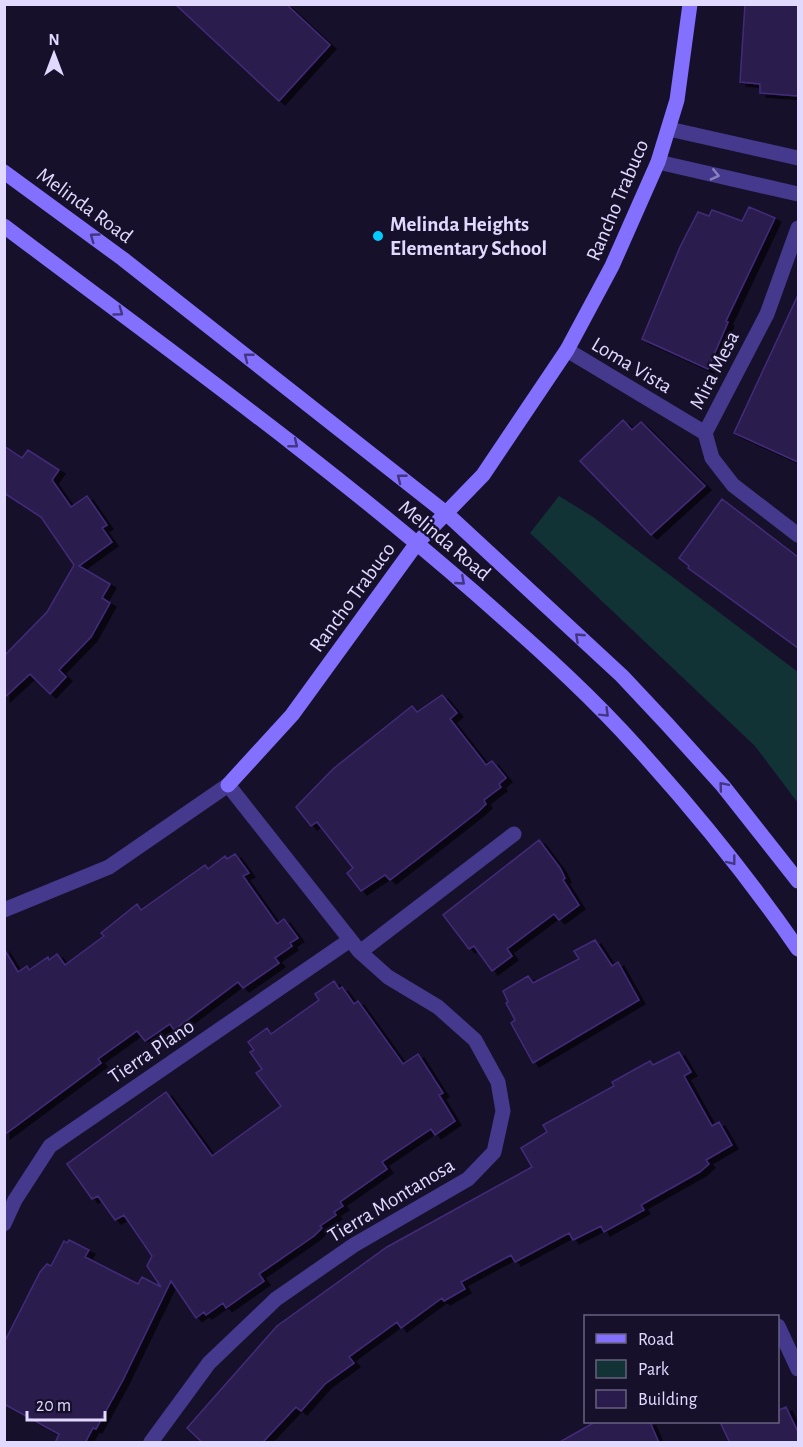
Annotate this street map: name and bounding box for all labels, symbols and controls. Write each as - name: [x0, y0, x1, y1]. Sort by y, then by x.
- north arrow: [24, 24, 84, 84]
- text: N: [48, 32, 60, 48]
- street label: Rancho Trabuco: [583, 137, 652, 264]
- street label: Melinda Road: [33, 164, 137, 247]
- one-way arrow: [710, 168, 720, 181]
- place label: Melinda Heights Elementary School: [390, 214, 547, 259]
- marker: Melinda Heights Elementary School: [371, 229, 385, 243]
- one-way arrow: [89, 234, 100, 245]
- one-way arrow: [112, 305, 123, 316]
- street label: Mira Mesa: [686, 327, 743, 413]
- street label: Loma Vista: [588, 333, 676, 398]
- one-way arrow: [244, 353, 255, 364]
- one-way arrow: [287, 437, 298, 448]
- one-way arrow: [397, 474, 408, 485]
- street label: Melinda Road: [395, 496, 495, 585]
- street label: Rancho Trabuco: [306, 539, 399, 656]
- one-way arrow: [454, 574, 465, 585]
- one-way arrow: [575, 633, 586, 644]
- one-way arrow: [597, 706, 608, 717]
- one-way arrow: [719, 782, 730, 793]
- one-way arrow: [725, 854, 736, 865]
- street label: Tierra Plano: [105, 1015, 198, 1088]
- street label: Tierra Montanosa: [324, 1154, 458, 1246]
- legend: [584, 1315, 779, 1423]
- text: Road: [638, 1331, 674, 1349]
- text: Park: [638, 1361, 670, 1379]
- scale bar: [27, 1384, 105, 1422]
- text: Building: [638, 1391, 698, 1409]
- text: 20 m: [36, 1397, 71, 1415]

